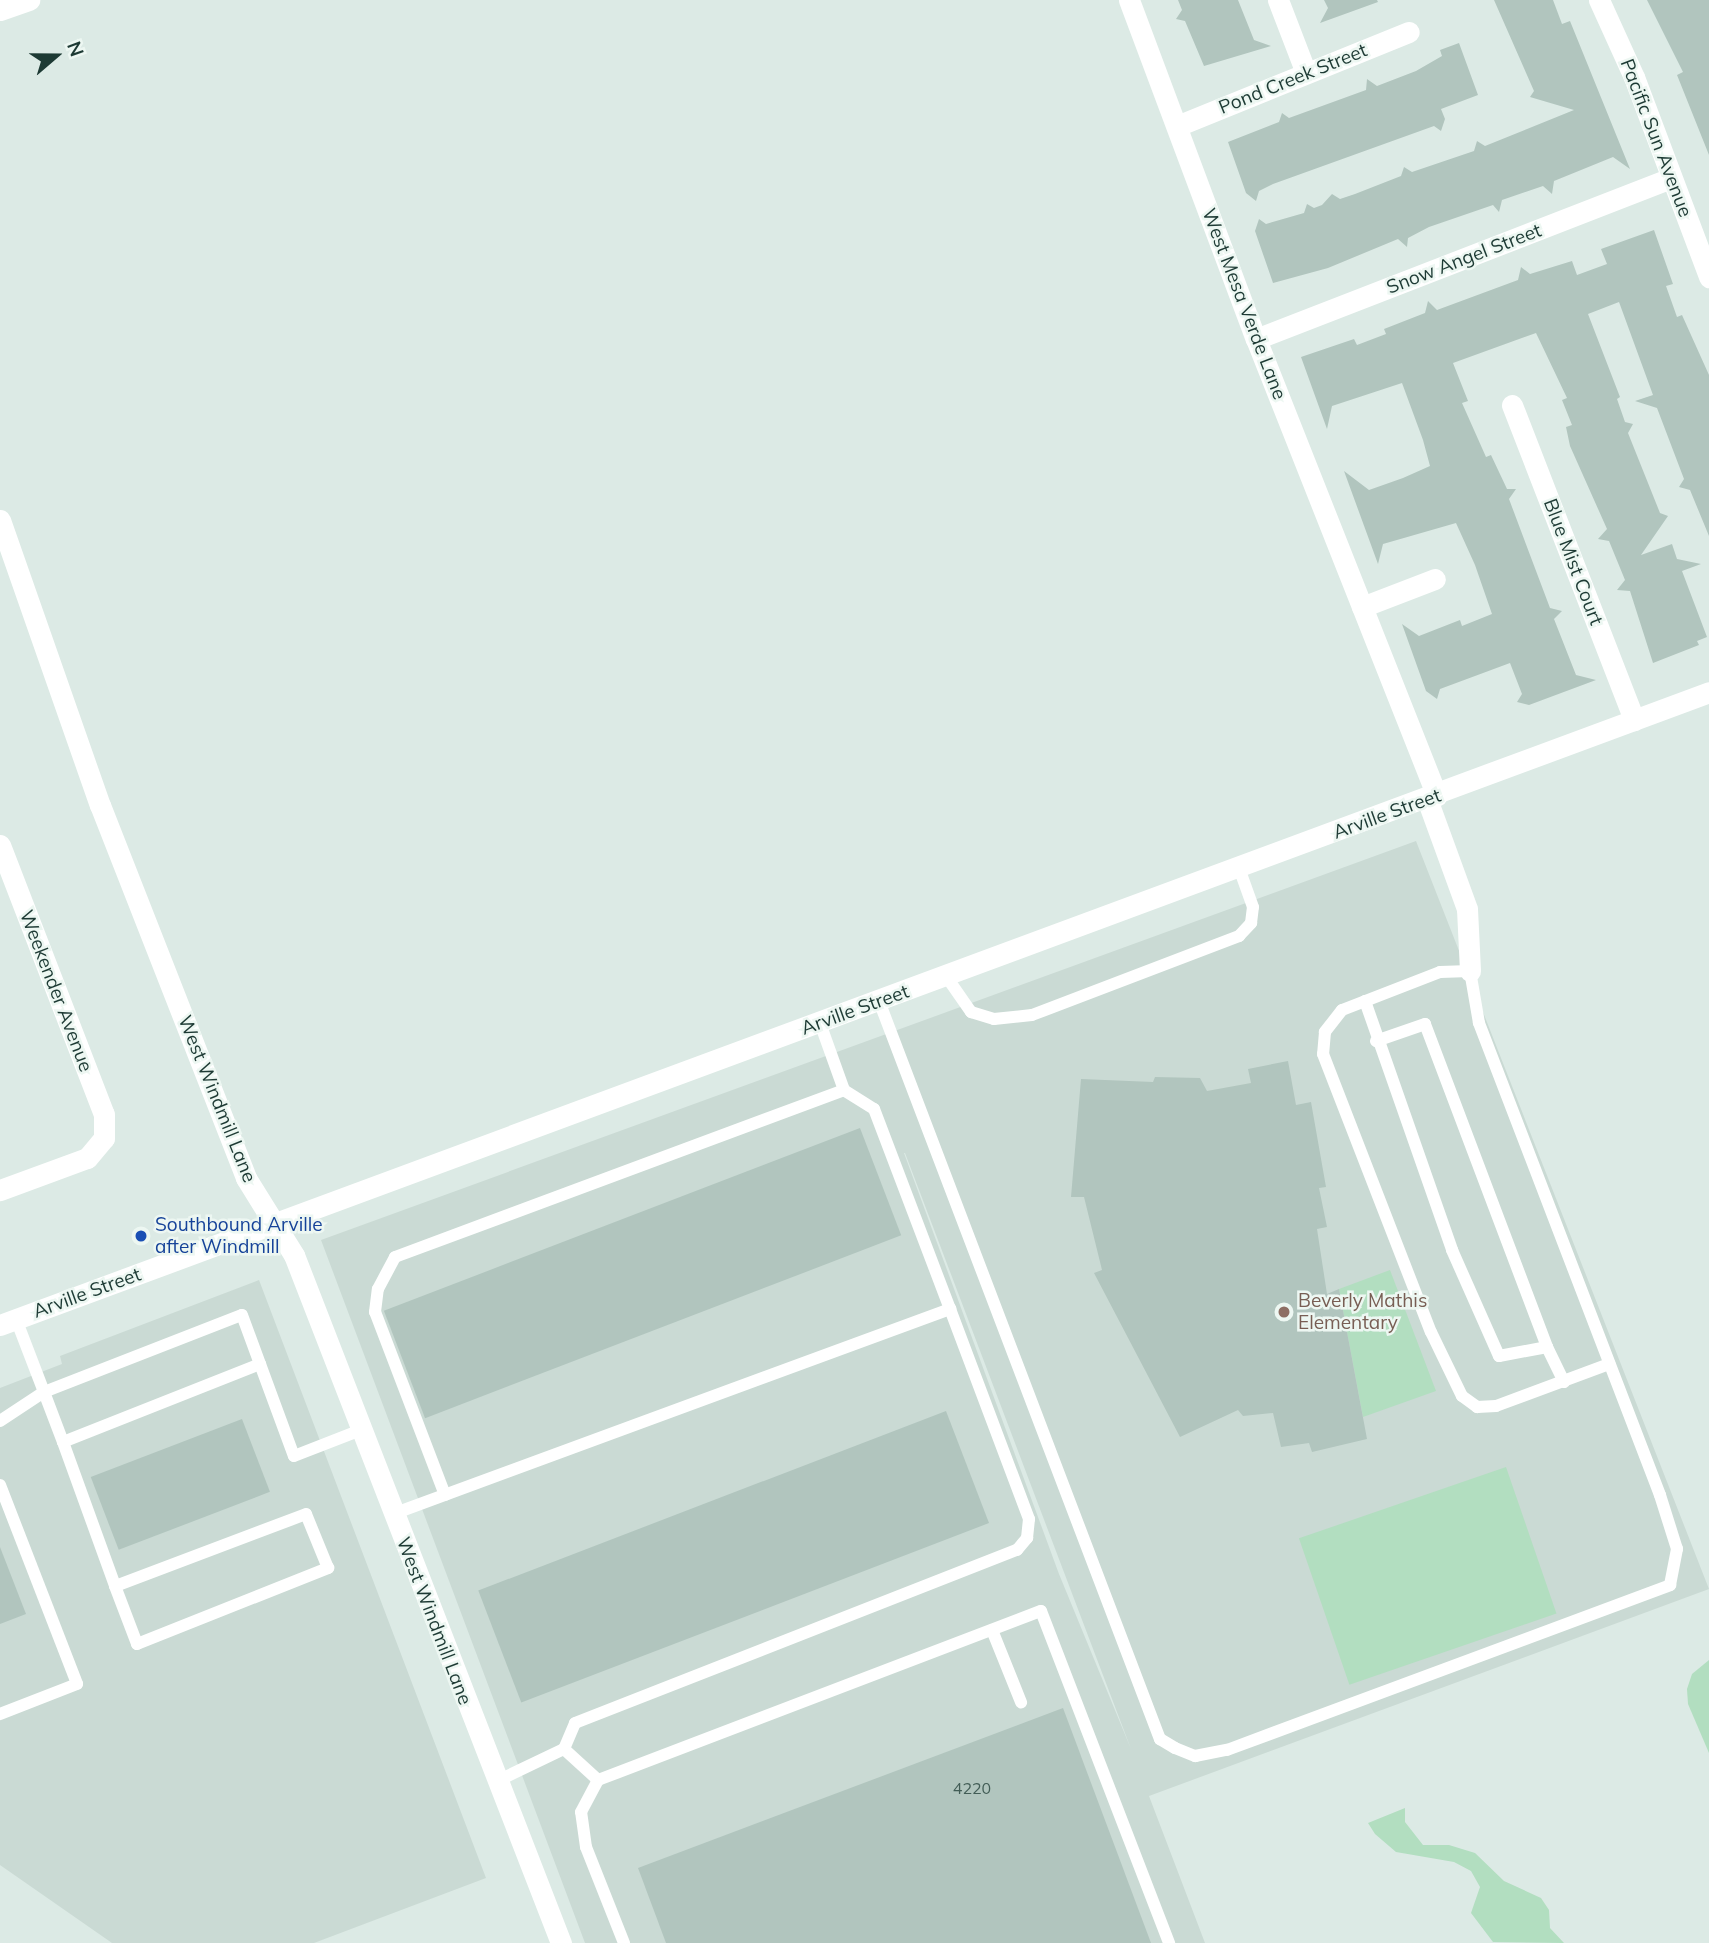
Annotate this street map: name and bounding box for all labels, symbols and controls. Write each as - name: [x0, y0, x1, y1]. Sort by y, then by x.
- north arrow: [21, 21, 91, 91]
- text: N: [62, 38, 89, 60]
- street label: Pond Creek Street: [1215, 39, 1371, 119]
- street label: Pacific Sun Avenue: [1615, 56, 1697, 220]
- street label: West Mesa Verde Lane: [1197, 205, 1291, 403]
- street label: Snow Angel Street: [1383, 219, 1545, 299]
- street label: Blue Mist Court: [1538, 496, 1608, 628]
- street label: Arville Street: [1330, 784, 1444, 844]
- street label: Weekender Avenue: [15, 907, 97, 1075]
- street label: Arville Street: [798, 980, 912, 1040]
- street label: West Windmill Lane: [173, 1012, 261, 1186]
- place label: Southbound Arville after Windmill: [155, 1214, 323, 1258]
- marker: Southbound Arville after Windmill: [133, 1228, 149, 1244]
- street label: Arville Street: [30, 1263, 144, 1323]
- place label: Beverly Mathis Elementary: [1298, 1290, 1427, 1334]
- marker: Beverly Mathis Elementary: [1276, 1304, 1292, 1320]
- street label: West Windmill Lane: [391, 1534, 477, 1708]
- house number: 4220: [953, 1778, 991, 1798]

